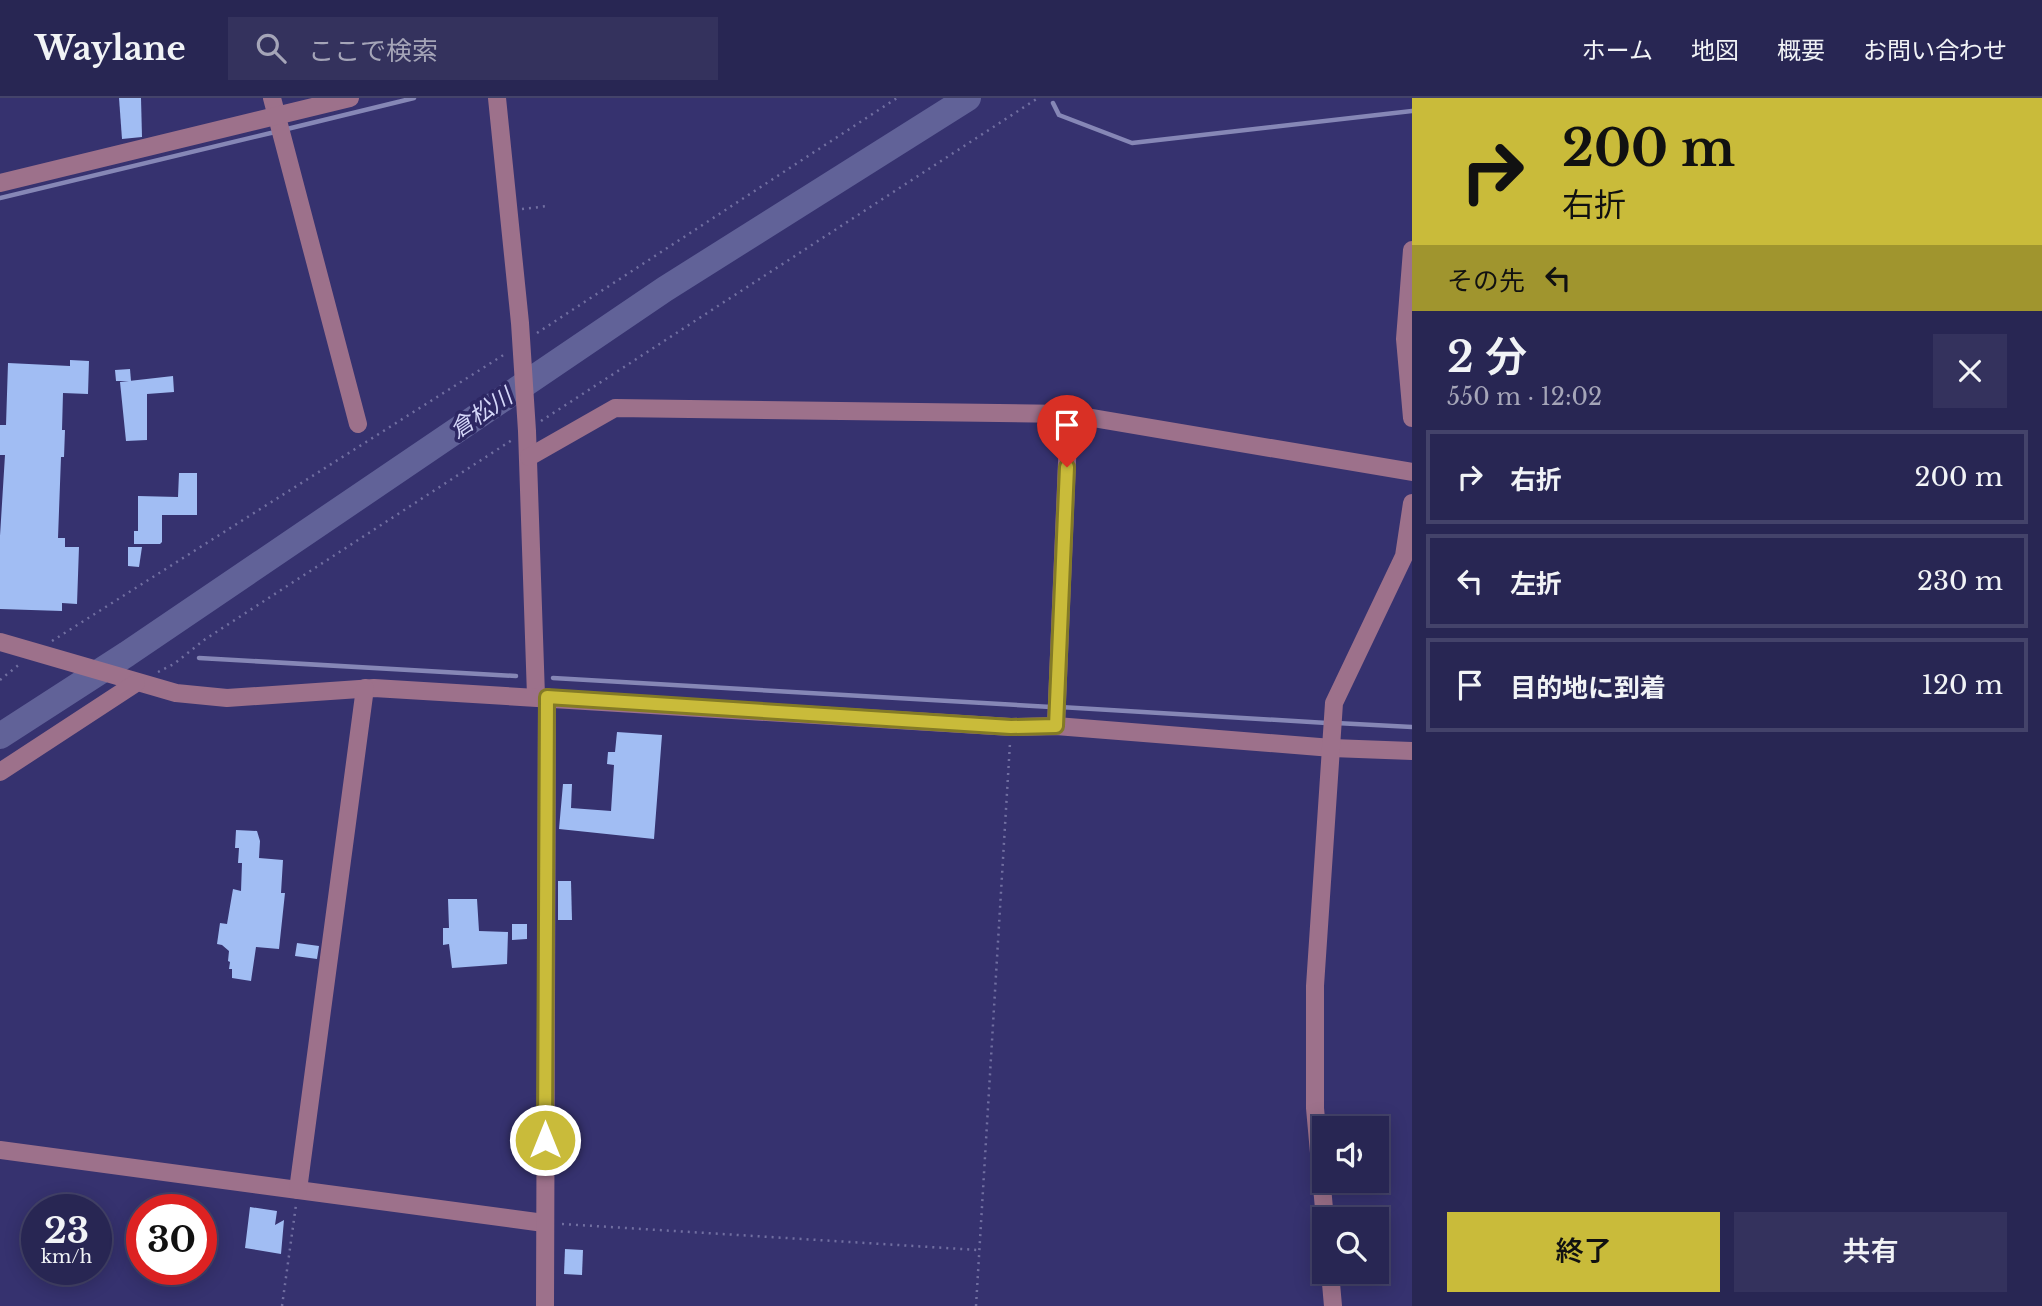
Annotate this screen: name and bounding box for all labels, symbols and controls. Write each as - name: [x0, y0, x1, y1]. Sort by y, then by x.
- search box: [228, 17, 718, 80]
- text: Waylane: [35, 28, 186, 69]
- icon: search: [252, 29, 290, 67]
- text: ここで検索: [308, 35, 438, 67]
- text: ホーム: [1582, 36, 1653, 65]
- text: 地図: [1691, 36, 1739, 65]
- text: 概要: [1777, 36, 1825, 65]
- text: お問い合わせ: [1863, 36, 2007, 65]
- text: 200 m: [1562, 118, 1735, 179]
- icon: right: [1447, 126, 1538, 217]
- text: 右折: [1562, 185, 1626, 225]
- icon: left: [1539, 259, 1577, 297]
- text: その先: [1447, 265, 1525, 297]
- text: 2 分: [1447, 331, 1527, 383]
- button: close: [1933, 334, 2007, 408]
- water label: 倉松川: [445, 380, 520, 444]
- text: 550 m · 12:02: [1447, 383, 1602, 411]
- pin: [1037, 395, 1097, 467]
- icon: arrive: [1048, 406, 1086, 444]
- icon: right: [1451, 458, 1489, 496]
- text: 200 m: [1914, 461, 2003, 493]
- text: 右折: [1510, 464, 1562, 496]
- icon: left: [1451, 562, 1489, 600]
- text: 230 m: [1917, 565, 2003, 597]
- text: 左折: [1510, 568, 1562, 600]
- icon: arrive: [1451, 666, 1489, 704]
- text: 120 m: [1921, 669, 2003, 701]
- text: 目的地に到着: [1510, 672, 1666, 704]
- position arrow: [508, 1103, 582, 1177]
- map controls: [1312, 1116, 1389, 1284]
- button: sound: [1312, 1116, 1389, 1193]
- speed limit sign: 30: [126, 1194, 217, 1285]
- button: search: [1312, 1207, 1389, 1284]
- text: 23: [44, 1209, 89, 1252]
- button: 終了: [1447, 1212, 1720, 1292]
- button: 共有: [1734, 1212, 2007, 1292]
- text: km/h: [41, 1246, 92, 1268]

